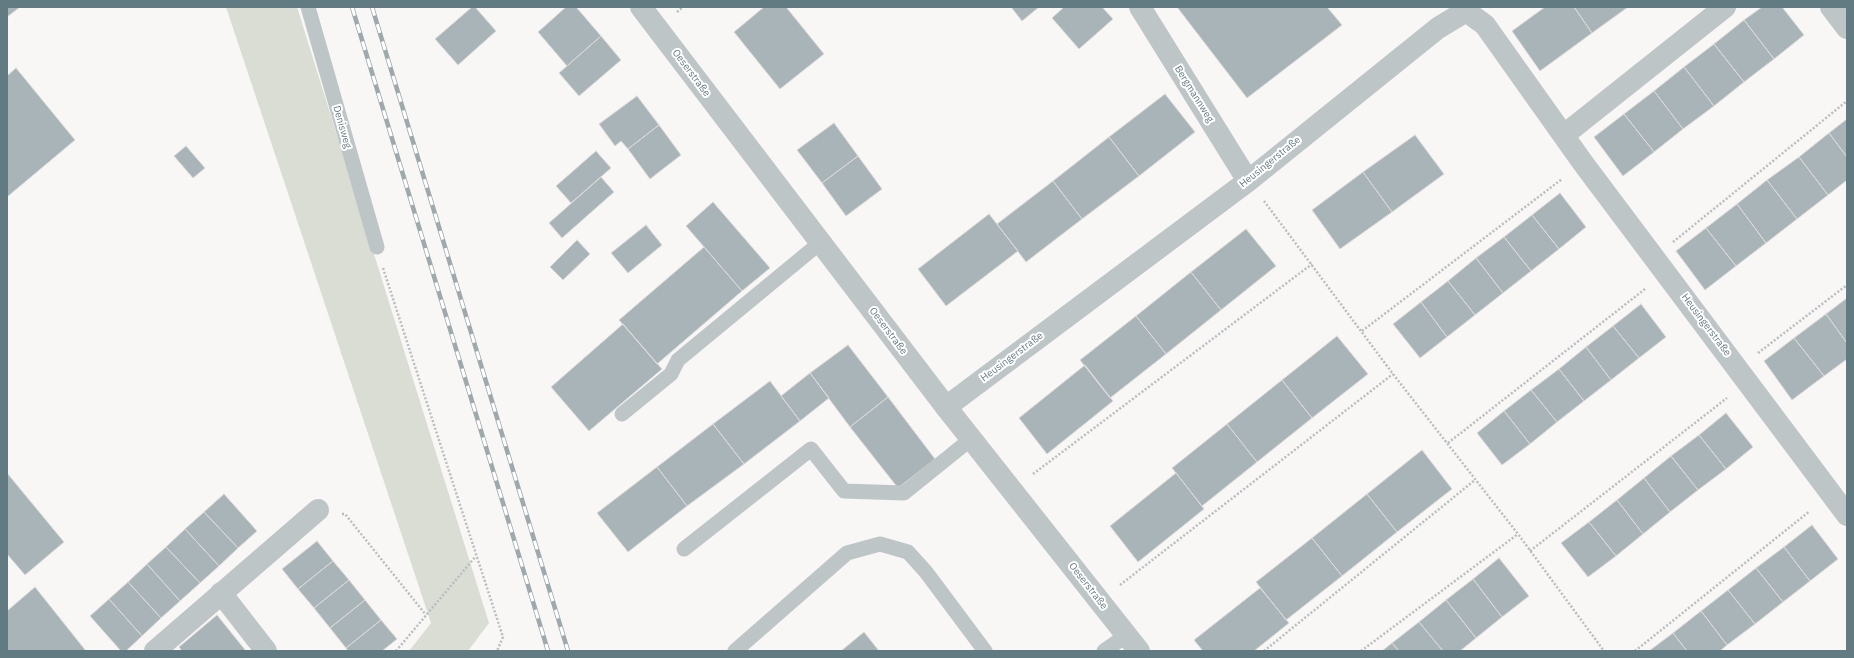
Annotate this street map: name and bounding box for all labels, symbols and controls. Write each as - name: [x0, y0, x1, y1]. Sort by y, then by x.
- street label: Oeserstraße: [669, 47, 713, 99]
- street label: Bergmannweg: [1172, 63, 1216, 125]
- street label: Denisweg: [330, 104, 354, 150]
- street label: Heusingerstraße: [1237, 134, 1303, 190]
- street label: Heusingerstraße: [1679, 292, 1733, 358]
- street label: Oeserstraße: [866, 305, 910, 357]
- street label: Heusingerstraße: [979, 330, 1045, 384]
- street label: Oeserstraße: [1066, 560, 1110, 612]

